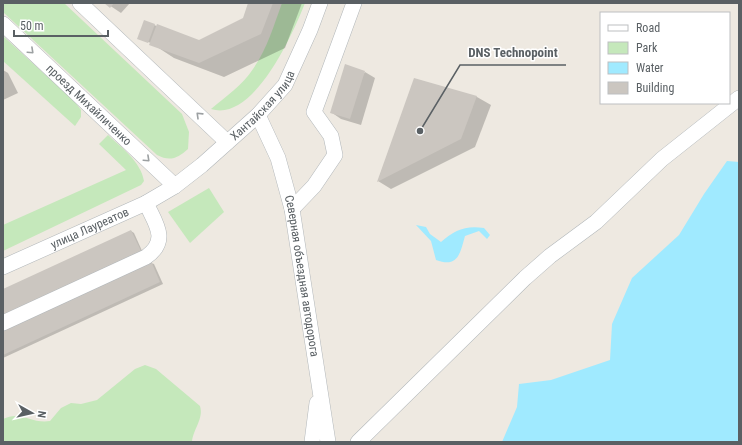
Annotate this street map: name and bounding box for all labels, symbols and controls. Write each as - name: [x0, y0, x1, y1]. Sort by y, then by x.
- scale bar: [14, 12, 108, 38]
- legend: [600, 12, 730, 104]
- text: 50 m: [20, 19, 44, 33]
- text: Road: [636, 21, 660, 35]
- callout: DNS Technopoint: [460, 40, 566, 65]
- text: Park: [636, 41, 658, 55]
- text: DNS Technopoint: [468, 45, 558, 60]
- one-way arrow: [27, 46, 34, 53]
- street label: проезд Михайличенко: [43, 61, 134, 148]
- text: Water: [636, 61, 664, 75]
- street label: Хантайская улица: [228, 68, 298, 143]
- text: Building: [636, 81, 674, 95]
- one-way arrow: [196, 112, 204, 120]
- one-way arrow: [142, 154, 150, 162]
- street label: Северная объездная автодорога: [282, 194, 322, 358]
- street label: улица Лауреатов: [49, 205, 131, 252]
- north arrow: [12, 393, 52, 433]
- text: N: [34, 410, 48, 419]

